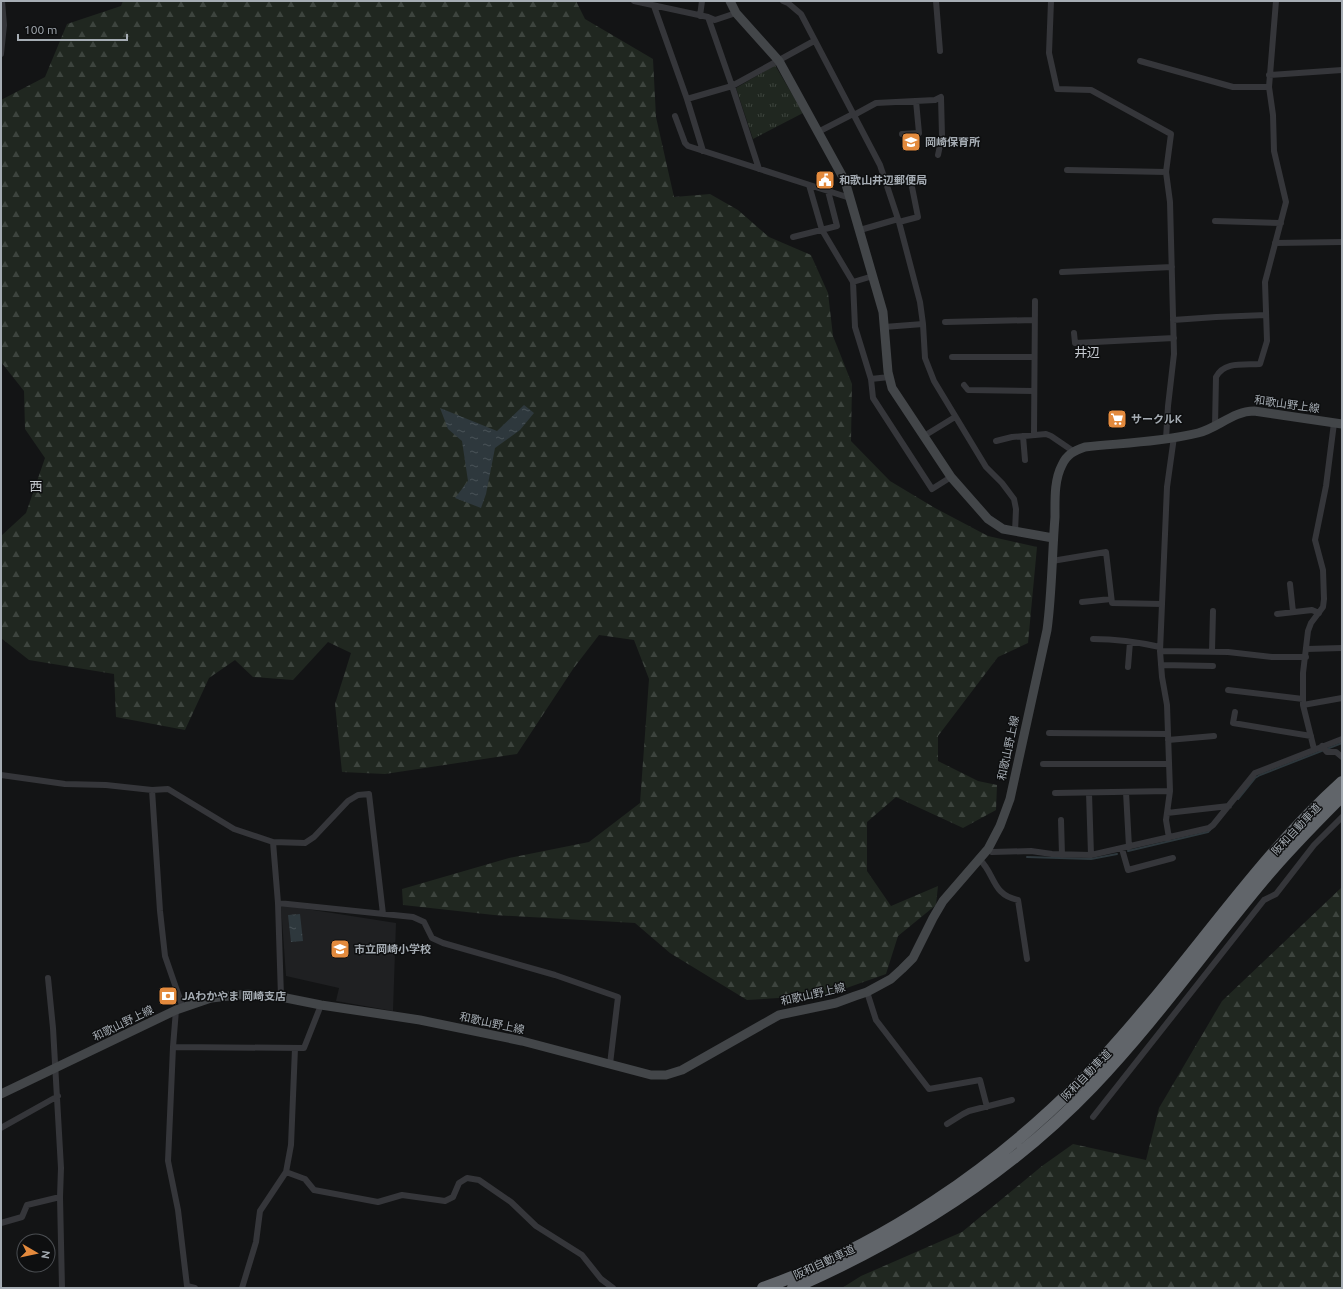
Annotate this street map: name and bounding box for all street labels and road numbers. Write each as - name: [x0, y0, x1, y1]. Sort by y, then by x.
- street label: 和歌山野上線: [1253, 393, 1321, 415]
- street label: 和歌山野上線: [995, 714, 1021, 782]
- street label: 阪和自動車道: [1269, 801, 1323, 857]
- street label: 和歌山野上線: [779, 981, 847, 1007]
- street label: 和歌山野上線: [91, 1003, 155, 1043]
- street label: 和歌山野上線: [458, 1010, 526, 1036]
- street label: 阪和自動車道: [1059, 1047, 1113, 1103]
- street label: 阪和自動車道: [792, 1243, 856, 1281]

